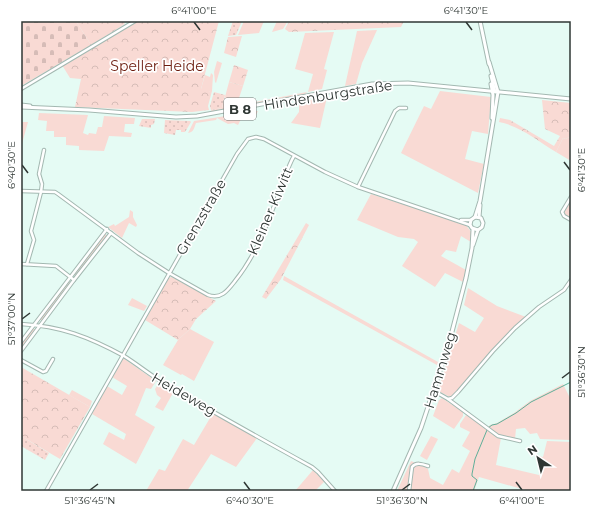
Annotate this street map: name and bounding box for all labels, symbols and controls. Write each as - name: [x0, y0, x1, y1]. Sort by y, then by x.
- text: 6°41'00"E: [171, 4, 217, 17]
- text: 6°41'30"E: [444, 4, 489, 17]
- park label: Speller Heide: [110, 57, 204, 75]
- street label: Hindenburgstraße: [263, 76, 393, 114]
- road number: B 8: [224, 98, 256, 120]
- text: 6°40'30"E: [5, 141, 18, 189]
- text: 6°41'30"E: [575, 147, 588, 192]
- street label: Kleiner Kiwitt: [243, 164, 297, 258]
- street label: Grenzstraße: [172, 176, 230, 258]
- text: 51°37'00"N: [5, 293, 18, 345]
- street label: Hammweg: [420, 329, 460, 411]
- text: 51°36'30"N: [575, 346, 588, 398]
- street label: Heideweg: [149, 368, 219, 420]
- north arrow: [518, 438, 558, 478]
- text: N: [525, 442, 540, 458]
- text: 51°36'45"N: [64, 494, 116, 507]
- text: 6°40'30"E: [226, 494, 274, 507]
- text: 51°36'30"N: [376, 494, 428, 507]
- text: 6°41'00"E: [499, 494, 545, 507]

